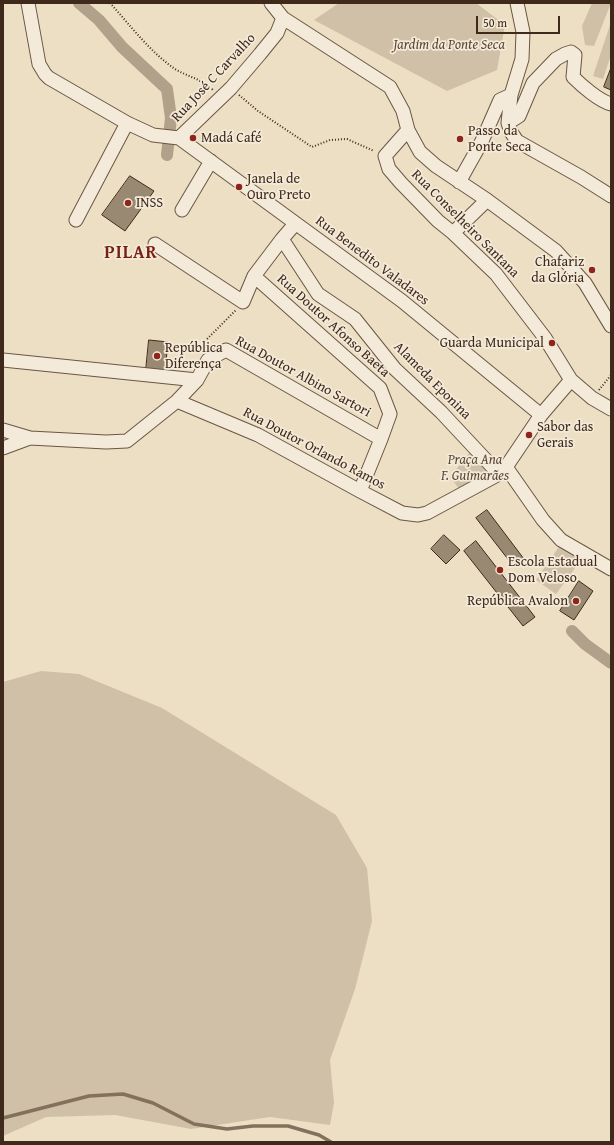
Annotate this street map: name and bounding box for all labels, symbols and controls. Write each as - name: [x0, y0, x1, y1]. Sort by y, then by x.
- scale bar: [478, 8, 562, 34]
- text: 50 m: [483, 14, 507, 31]
- street label: Rua José C Carvalho: [169, 30, 259, 126]
- park label: Jardim da Ponte Seca: [393, 37, 505, 53]
- place label: Passo da Ponte Seca: [468, 123, 531, 156]
- place label: Madá Café: [201, 130, 262, 146]
- marker: Madá Café: [188, 133, 198, 143]
- marker: Passo da Ponte Seca: [455, 134, 465, 144]
- street label: Rua Conselheiro Santana: [408, 167, 522, 281]
- place label: Janela de Ouro Preto: [247, 171, 311, 204]
- marker: Janela de Ouro Preto: [234, 182, 244, 192]
- place label: INSS: [136, 195, 163, 211]
- marker: INSS: [123, 198, 133, 208]
- street label: Rua Benedito Valadares: [312, 213, 432, 309]
- district label: PILAR: [104, 242, 158, 264]
- place label: Chafariz da Glória: [531, 254, 584, 286]
- marker: Chafariz da Glória: [587, 265, 597, 275]
- street label: Rua Doutor Afonso Baeta: [273, 271, 393, 381]
- street label: Rua Doutor Albino Sartori: [232, 333, 374, 421]
- place label: Guarda Municipal: [440, 335, 544, 351]
- marker: Guarda Municipal: [547, 338, 557, 348]
- street label: Alameda Eponina: [390, 339, 474, 423]
- place label: República Diferença: [165, 340, 223, 372]
- marker: República Diferença: [152, 351, 162, 361]
- street label: Rua Doutor Orlando Ramos: [240, 404, 388, 494]
- place label: Sabor das Gerais: [537, 419, 593, 452]
- marker: Sabor das Gerais: [524, 430, 534, 440]
- park label: Praça Ana F. Guimarães: [441, 452, 509, 484]
- place label: Escola Estadual Dom Veloso: [508, 554, 597, 586]
- marker: Escola Estadual Dom Veloso: [495, 565, 505, 575]
- place label: República Avalon: [467, 593, 568, 609]
- marker: República Avalon: [571, 596, 581, 606]

